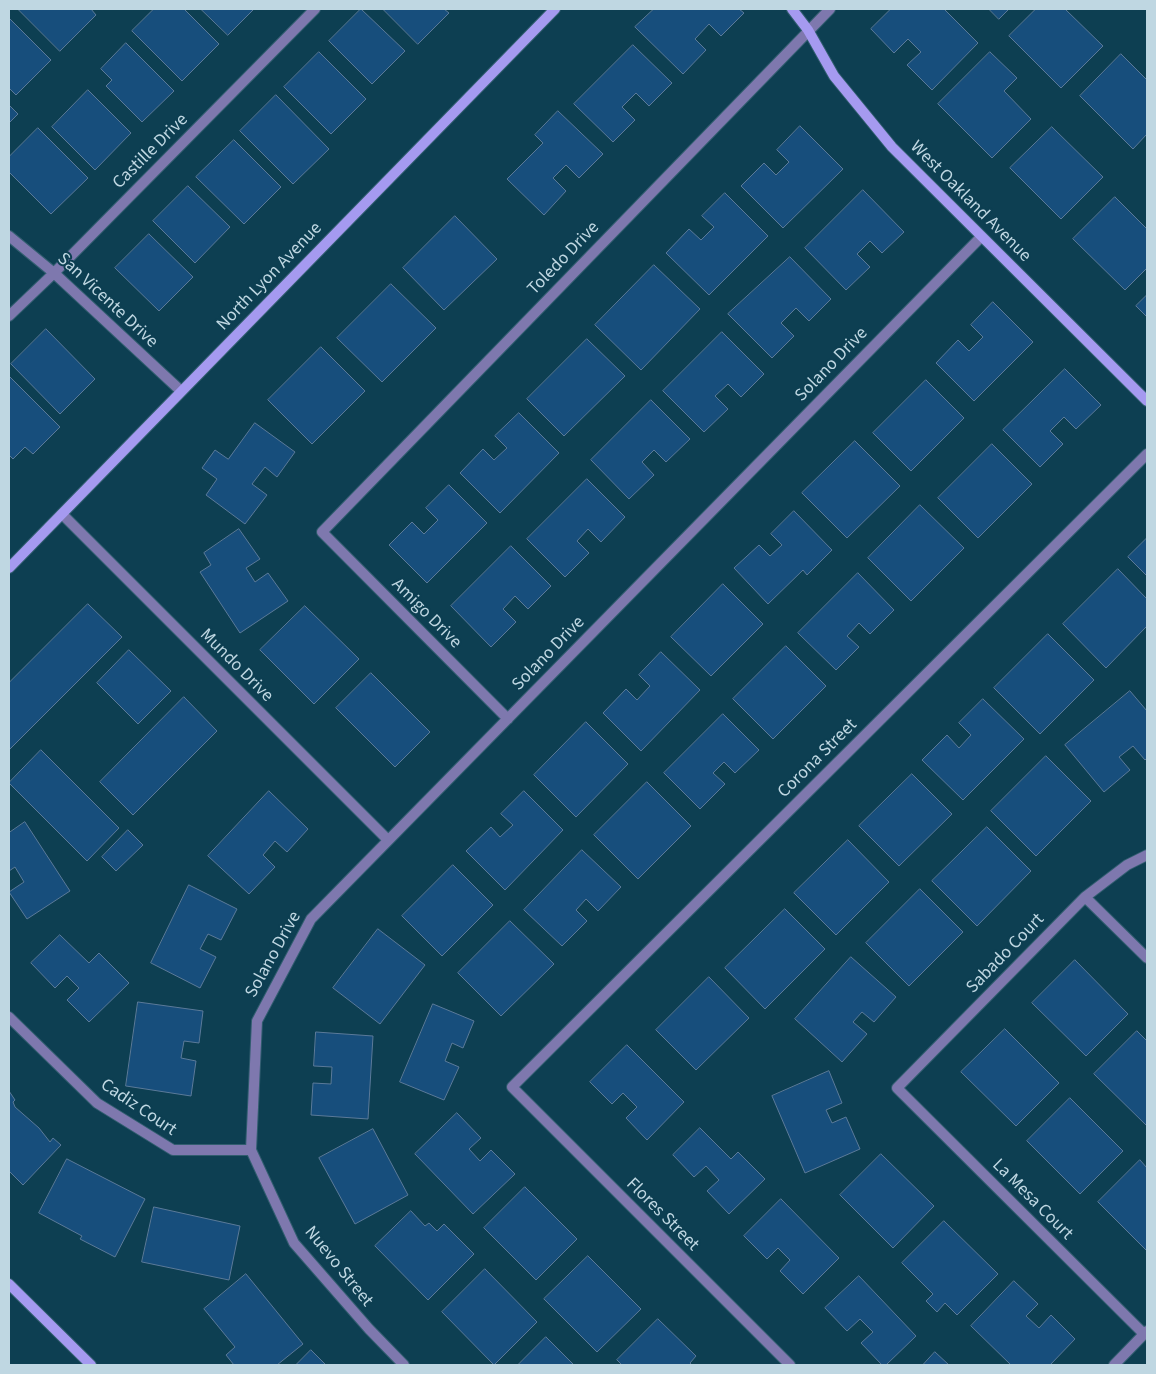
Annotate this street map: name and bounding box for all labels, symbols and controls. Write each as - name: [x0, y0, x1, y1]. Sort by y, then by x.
- street label: Castille Drive: [109, 110, 193, 194]
- street label: West Oakland Avenue: [905, 137, 1035, 267]
- street label: North Lyon Avenue: [213, 218, 327, 336]
- street label: Toledo Drive: [524, 218, 604, 300]
- street label: San Vicente Drive: [52, 249, 162, 353]
- street label: Solano Drive: [791, 323, 873, 407]
- street label: Amigo Drive: [386, 574, 466, 654]
- street label: Solano Drive: [508, 612, 590, 696]
- street label: Mundo Drive: [195, 625, 277, 707]
- street label: Corona Street: [774, 715, 862, 803]
- street label: Solano Drive: [241, 908, 307, 1002]
- street label: Sabado Court: [962, 909, 1050, 999]
- street label: Cadiz Court: [96, 1075, 180, 1141]
- street label: La Mesa Court: [987, 1155, 1077, 1245]
- street label: Flores Street: [621, 1174, 703, 1256]
- street label: Nuevo Street: [299, 1222, 377, 1312]

